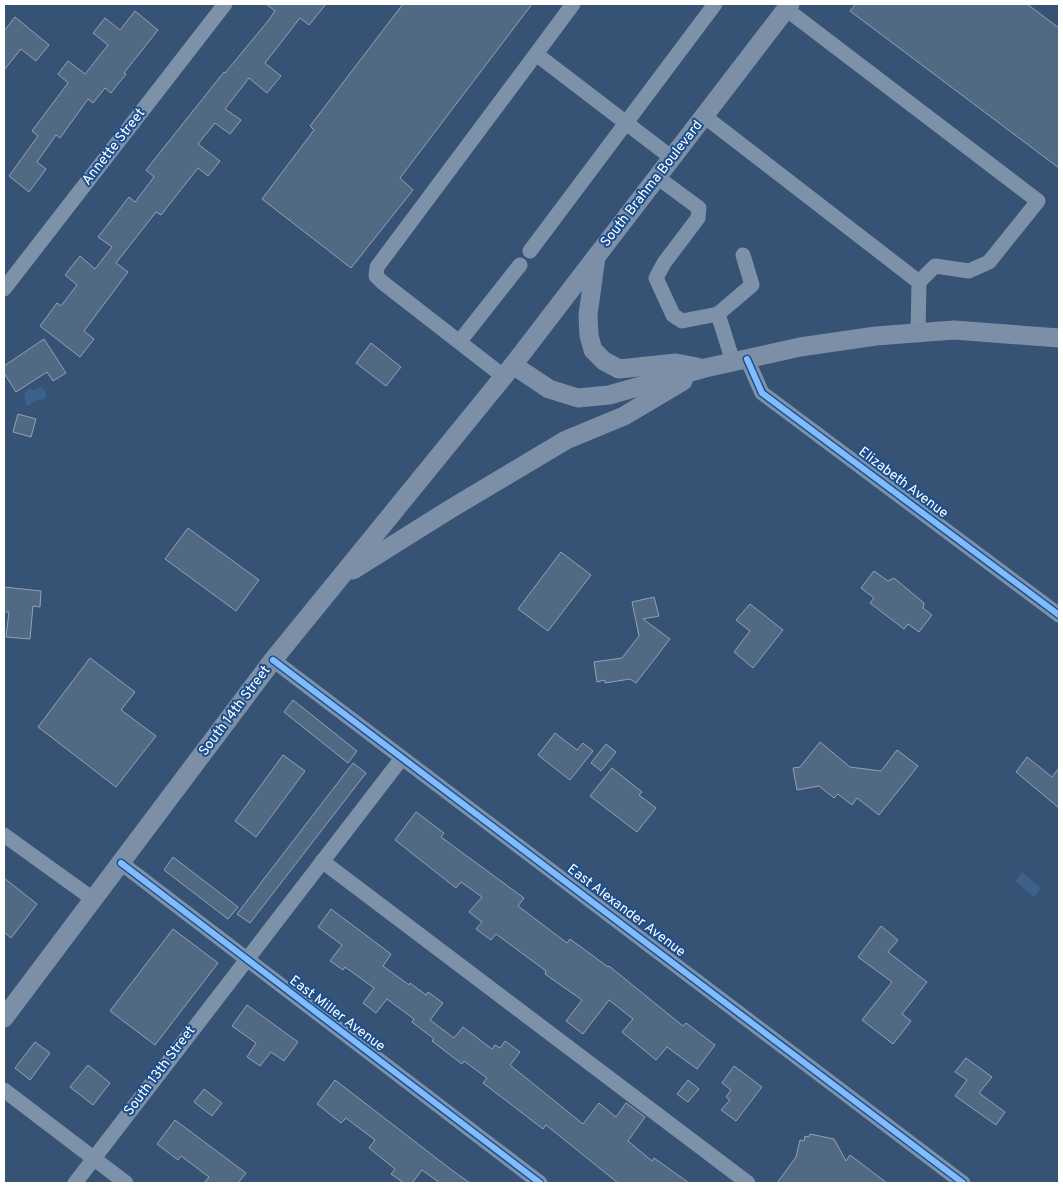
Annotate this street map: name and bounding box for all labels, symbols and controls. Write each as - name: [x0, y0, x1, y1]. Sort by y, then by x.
- street label: Annette Street: [79, 105, 149, 189]
- street label: South Brahma Boulevard: [597, 117, 707, 251]
- street label: Elizabeth Avenue: [855, 444, 951, 522]
- street label: South 14th Street: [196, 663, 274, 759]
- street label: East Alexander Avenue: [564, 861, 688, 961]
- street label: East Miller Avenue: [286, 972, 388, 1056]
- street label: South 13th Street: [121, 1023, 199, 1119]

